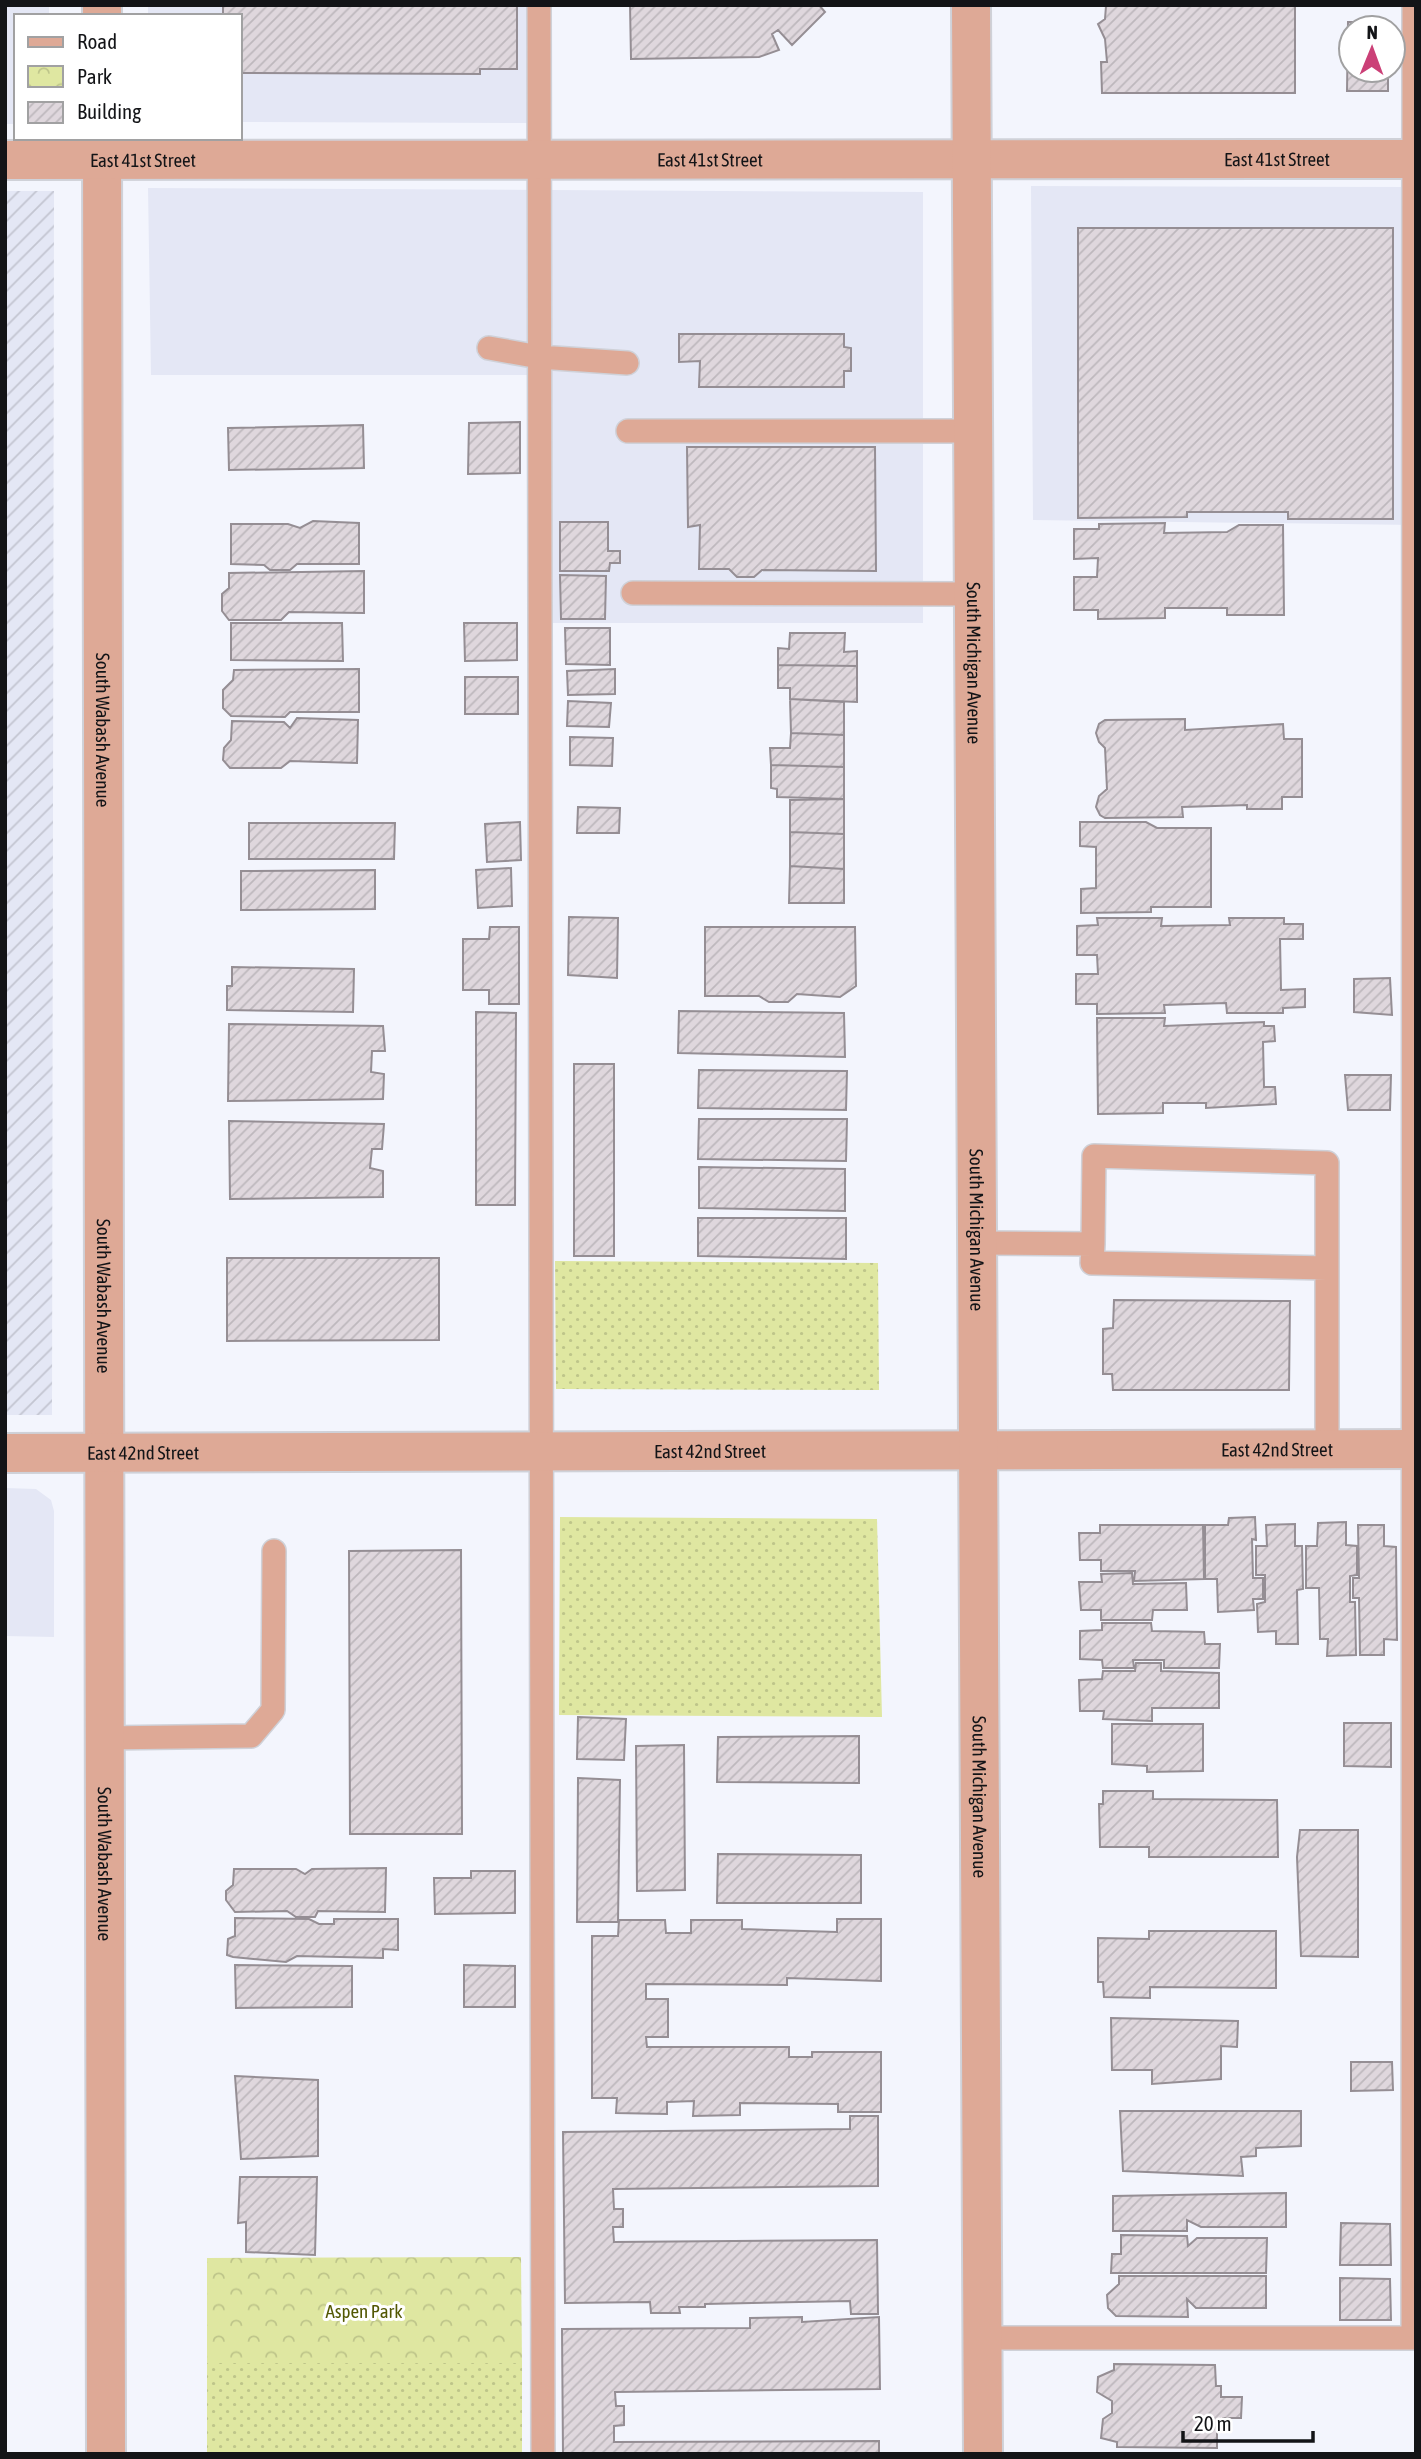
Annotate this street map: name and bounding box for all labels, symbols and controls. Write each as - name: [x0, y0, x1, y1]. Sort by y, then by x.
- legend: [14, 14, 242, 140]
- north arrow: [1337, 14, 1407, 84]
- text: N: [1366, 21, 1378, 43]
- text: Road: [77, 29, 117, 53]
- text: Park: [77, 64, 112, 88]
- text: Building: [77, 99, 141, 123]
- street label: East 41st Street: [657, 148, 763, 171]
- street label: East 41st Street: [1224, 148, 1330, 170]
- street label: East 41st Street: [90, 149, 196, 171]
- street label: South Michigan Avenue: [963, 582, 986, 744]
- street label: South Wabash Avenue: [92, 653, 114, 807]
- street label: South Michigan Avenue: [966, 1149, 988, 1311]
- street label: South Wabash Avenue: [93, 1219, 115, 1373]
- street label: East 42nd Street: [1221, 1438, 1333, 1461]
- street label: East 42nd Street: [654, 1440, 766, 1462]
- street label: East 42nd Street: [87, 1441, 199, 1464]
- street label: South Michigan Avenue: [968, 1716, 991, 1878]
- street label: South Wabash Avenue: [94, 1787, 116, 1941]
- park label: Aspen Park: [325, 2300, 403, 2322]
- scale bar: [1183, 2400, 1312, 2444]
- text: 20 m: [1194, 2411, 1232, 2435]

